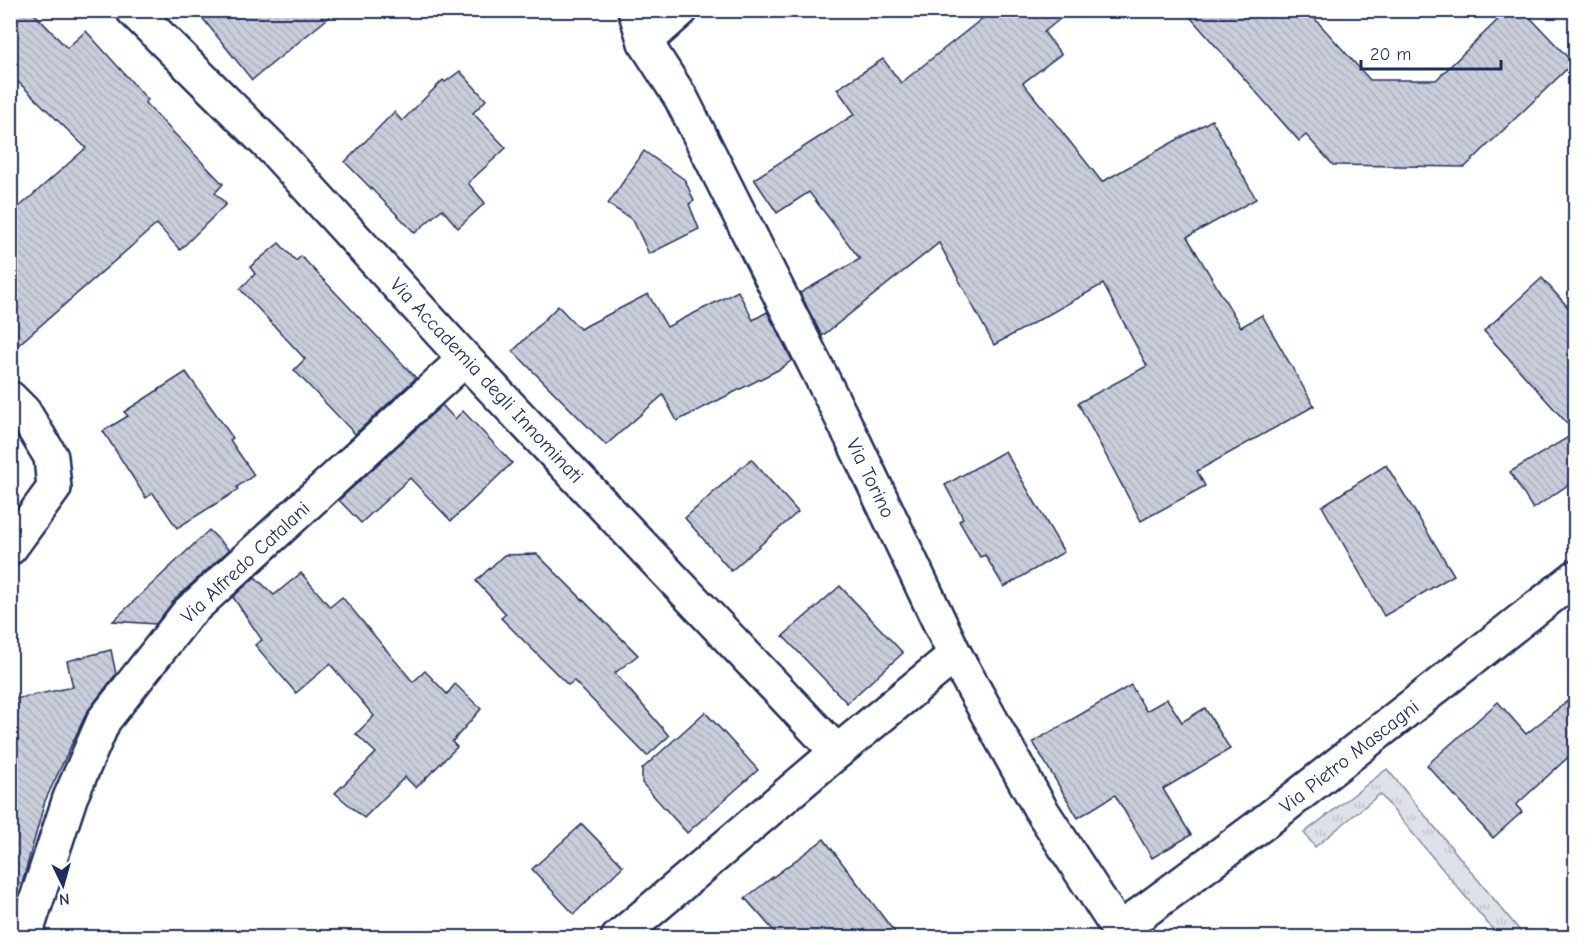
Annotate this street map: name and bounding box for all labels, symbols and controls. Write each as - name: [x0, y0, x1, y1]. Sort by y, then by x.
- scale bar: [1361, 33, 1500, 71]
- text: 20 m: [1370, 44, 1411, 65]
- street label: Via Accademia degli Innominati: [385, 273, 588, 488]
- street label: Via Torino: [841, 435, 900, 522]
- street label: Via Alfredo Catalani: [176, 497, 314, 628]
- street label: Via Pietro Mascagni: [1275, 695, 1423, 818]
- north arrow: [33, 855, 93, 915]
- text: N: [58, 890, 70, 908]

